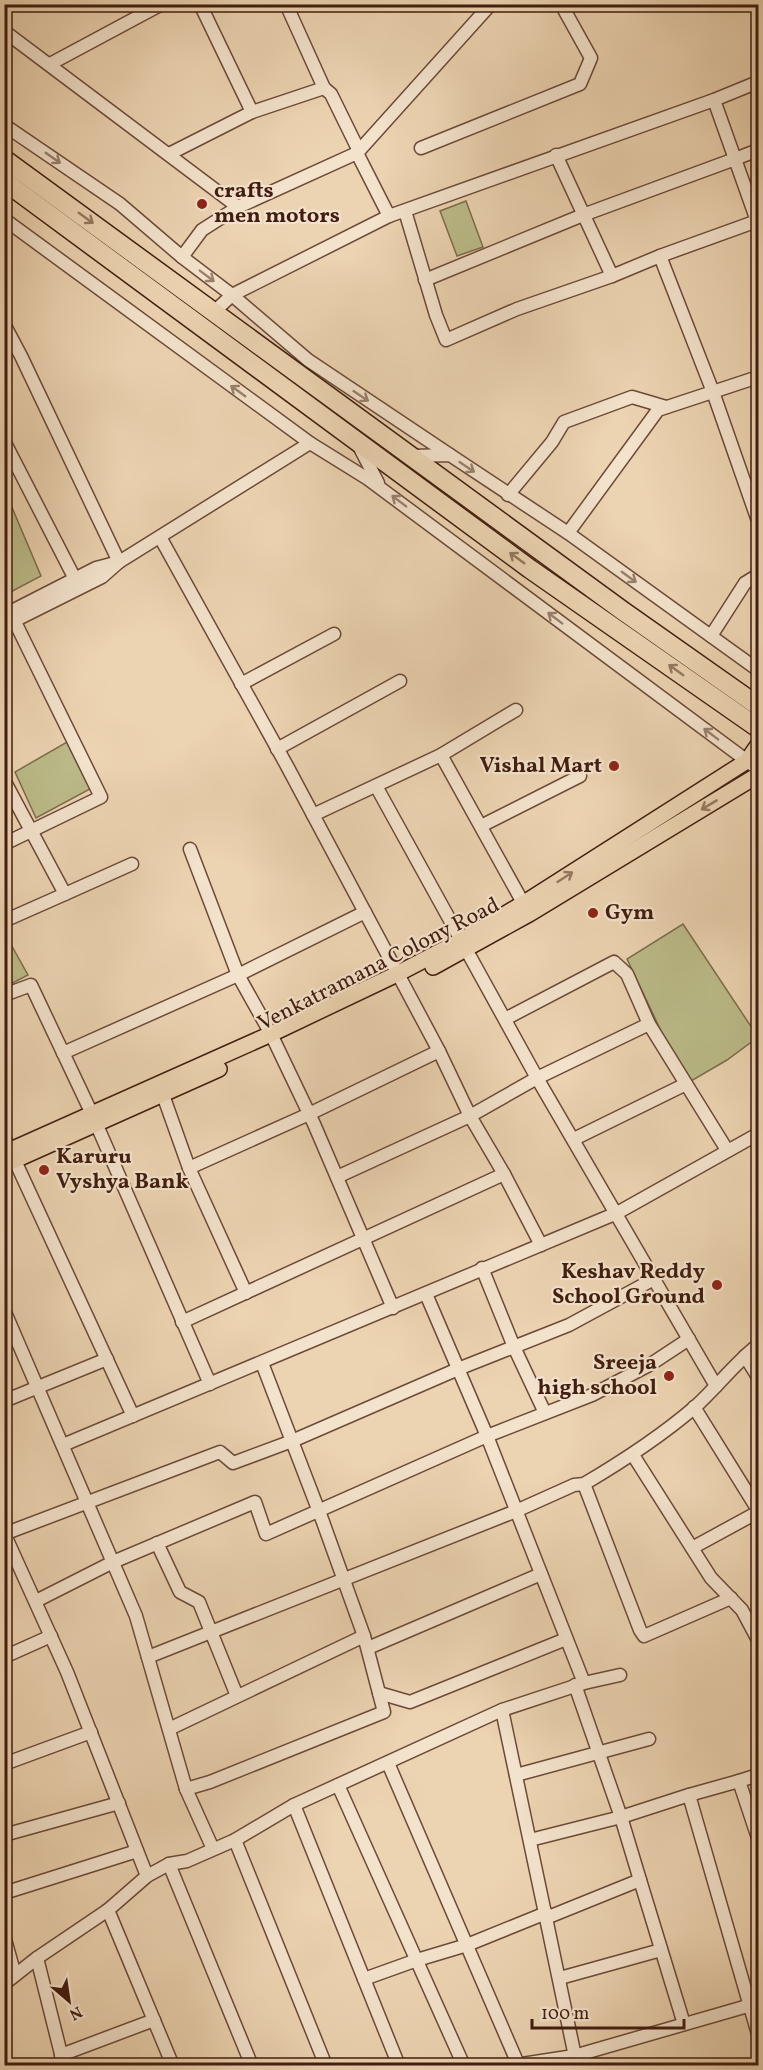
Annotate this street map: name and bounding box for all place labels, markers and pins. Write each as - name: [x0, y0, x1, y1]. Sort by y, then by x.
- place label: crafts men motors: [214, 176, 340, 232]
- marker: crafts men motors: [195, 197, 209, 211]
- place label: Vishal Mart: [479, 751, 602, 782]
- marker: Vishal Mart: [607, 759, 621, 773]
- place label: Gym: [605, 898, 654, 929]
- marker: Gym: [586, 906, 600, 920]
- place label: Karuru Vyshya Bank: [56, 1142, 189, 1198]
- marker: Karuru Vyshya Bank: [37, 1163, 51, 1177]
- place label: Keshav Reddy School Ground: [552, 1257, 706, 1313]
- marker: Keshav Reddy School Ground: [710, 1278, 724, 1292]
- place label: Sreeja high school: [537, 1348, 657, 1404]
- marker: Sreeja high school: [662, 1369, 676, 1383]

